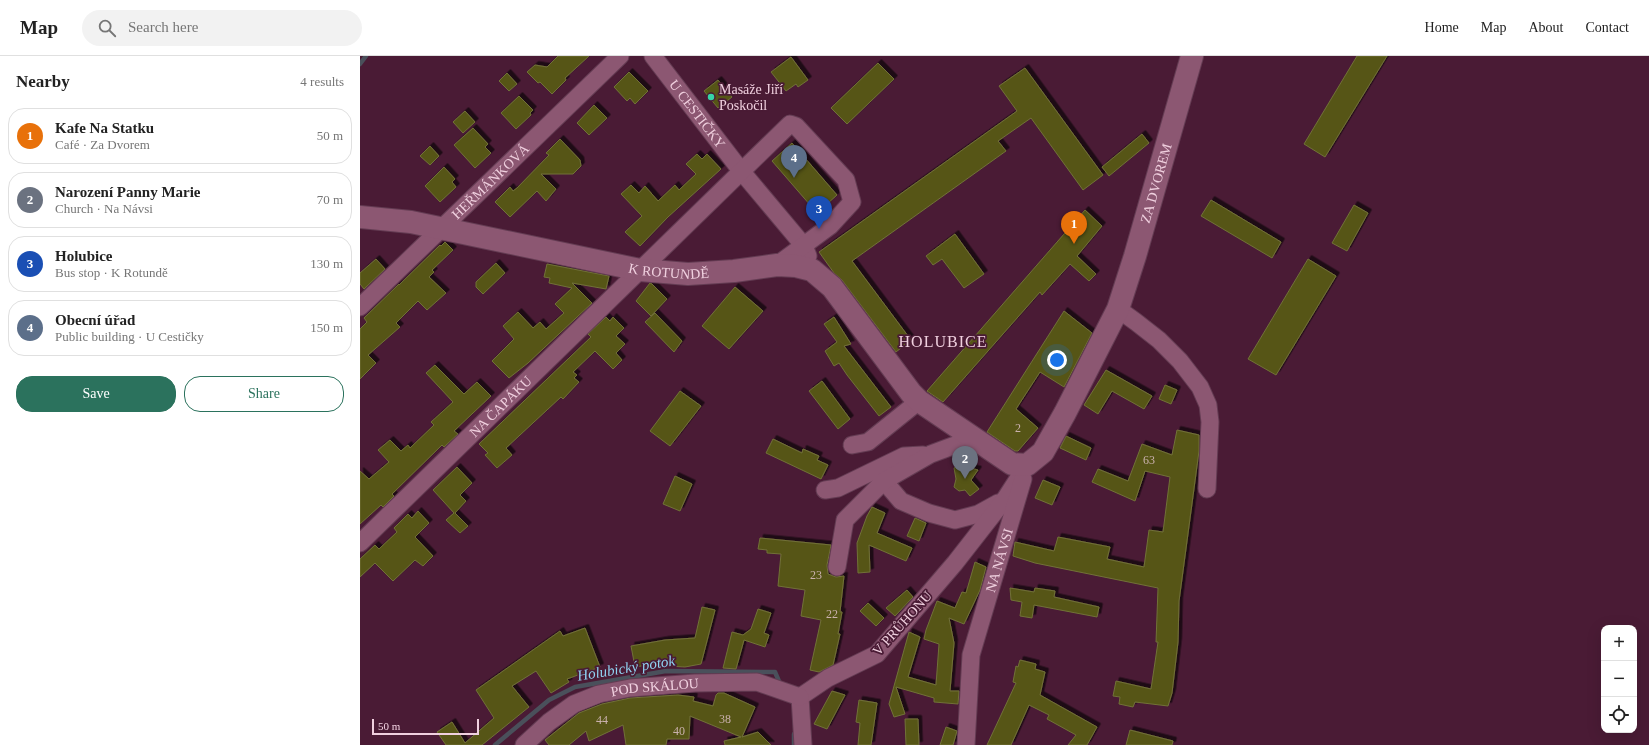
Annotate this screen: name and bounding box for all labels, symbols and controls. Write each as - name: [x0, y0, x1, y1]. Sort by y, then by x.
- search box: [82, 10, 362, 46]
- text: Map: [20, 17, 58, 38]
- icon: search: [96, 17, 118, 39]
- text: Search here: [128, 19, 198, 35]
- text: Home: [1425, 20, 1459, 35]
- text: Map: [1481, 20, 1506, 35]
- text: About: [1528, 20, 1563, 35]
- text: Contact: [1585, 20, 1629, 35]
- text: Nearby: [16, 72, 70, 91]
- text: 4 results: [300, 74, 344, 89]
- street label: U CESTIČKY: [666, 77, 728, 151]
- place label: Masáže Jiří Poskočil: [719, 82, 783, 113]
- marker: Masáže Jiří Poskočil: [706, 92, 716, 102]
- text: Kafe Na Statku: [55, 120, 154, 136]
- text: 1: [27, 128, 33, 143]
- text: 50 m: [317, 128, 343, 143]
- text: Café · Za Dvorem: [55, 137, 150, 152]
- street label: HEŘMÁNKOVÁ: [449, 140, 533, 222]
- street label: ZA DVOREM: [1138, 141, 1175, 225]
- pin: 4: [781, 145, 807, 178]
- text: Narození Panny Marie: [55, 184, 201, 200]
- text: 2: [27, 192, 33, 207]
- text: 70 m: [317, 192, 343, 207]
- pin: 3: [806, 196, 832, 229]
- text: Church · Na Návsi: [55, 201, 153, 216]
- pin: 1: [1061, 211, 1087, 244]
- text: Holubice: [55, 248, 113, 264]
- text: 3: [27, 256, 33, 271]
- text: 130 m: [310, 256, 343, 271]
- street label: K ROTUNDĚ: [627, 261, 709, 282]
- text: Bus stop · K Rotundě: [55, 265, 168, 280]
- text: Obecní úřad: [55, 312, 135, 328]
- text: 4: [27, 320, 33, 335]
- text: 150 m: [310, 320, 343, 335]
- text: Public building · U Cestičky: [55, 329, 204, 344]
- district label: HOLUBICE: [899, 333, 987, 350]
- your location: [1047, 350, 1067, 370]
- street label: NA ČAPÁKU: [467, 373, 535, 440]
- button: Save: [16, 376, 176, 412]
- button: Share: [184, 376, 344, 412]
- house number: 2: [1015, 421, 1021, 435]
- pin: 2: [952, 446, 978, 479]
- house number: 63: [1143, 453, 1155, 467]
- street label: NA NÁVSI: [983, 526, 1016, 594]
- house number: 23: [810, 568, 822, 582]
- street label: V PRŮHONU: [868, 587, 935, 658]
- house number: 22: [826, 607, 838, 621]
- map controls: [1601, 625, 1637, 733]
- button: +: [1601, 625, 1637, 661]
- water label: Holubický potok: [575, 652, 676, 684]
- button: −: [1601, 661, 1637, 697]
- street label: POD SKÁLOU: [610, 676, 699, 700]
- button: locate: [1601, 697, 1637, 733]
- house number: 38: [719, 712, 731, 726]
- house number: 44: [596, 713, 608, 727]
- scale bar: [372, 717, 479, 736]
- text: 50 m: [378, 720, 400, 732]
- house number: 40: [673, 724, 685, 738]

